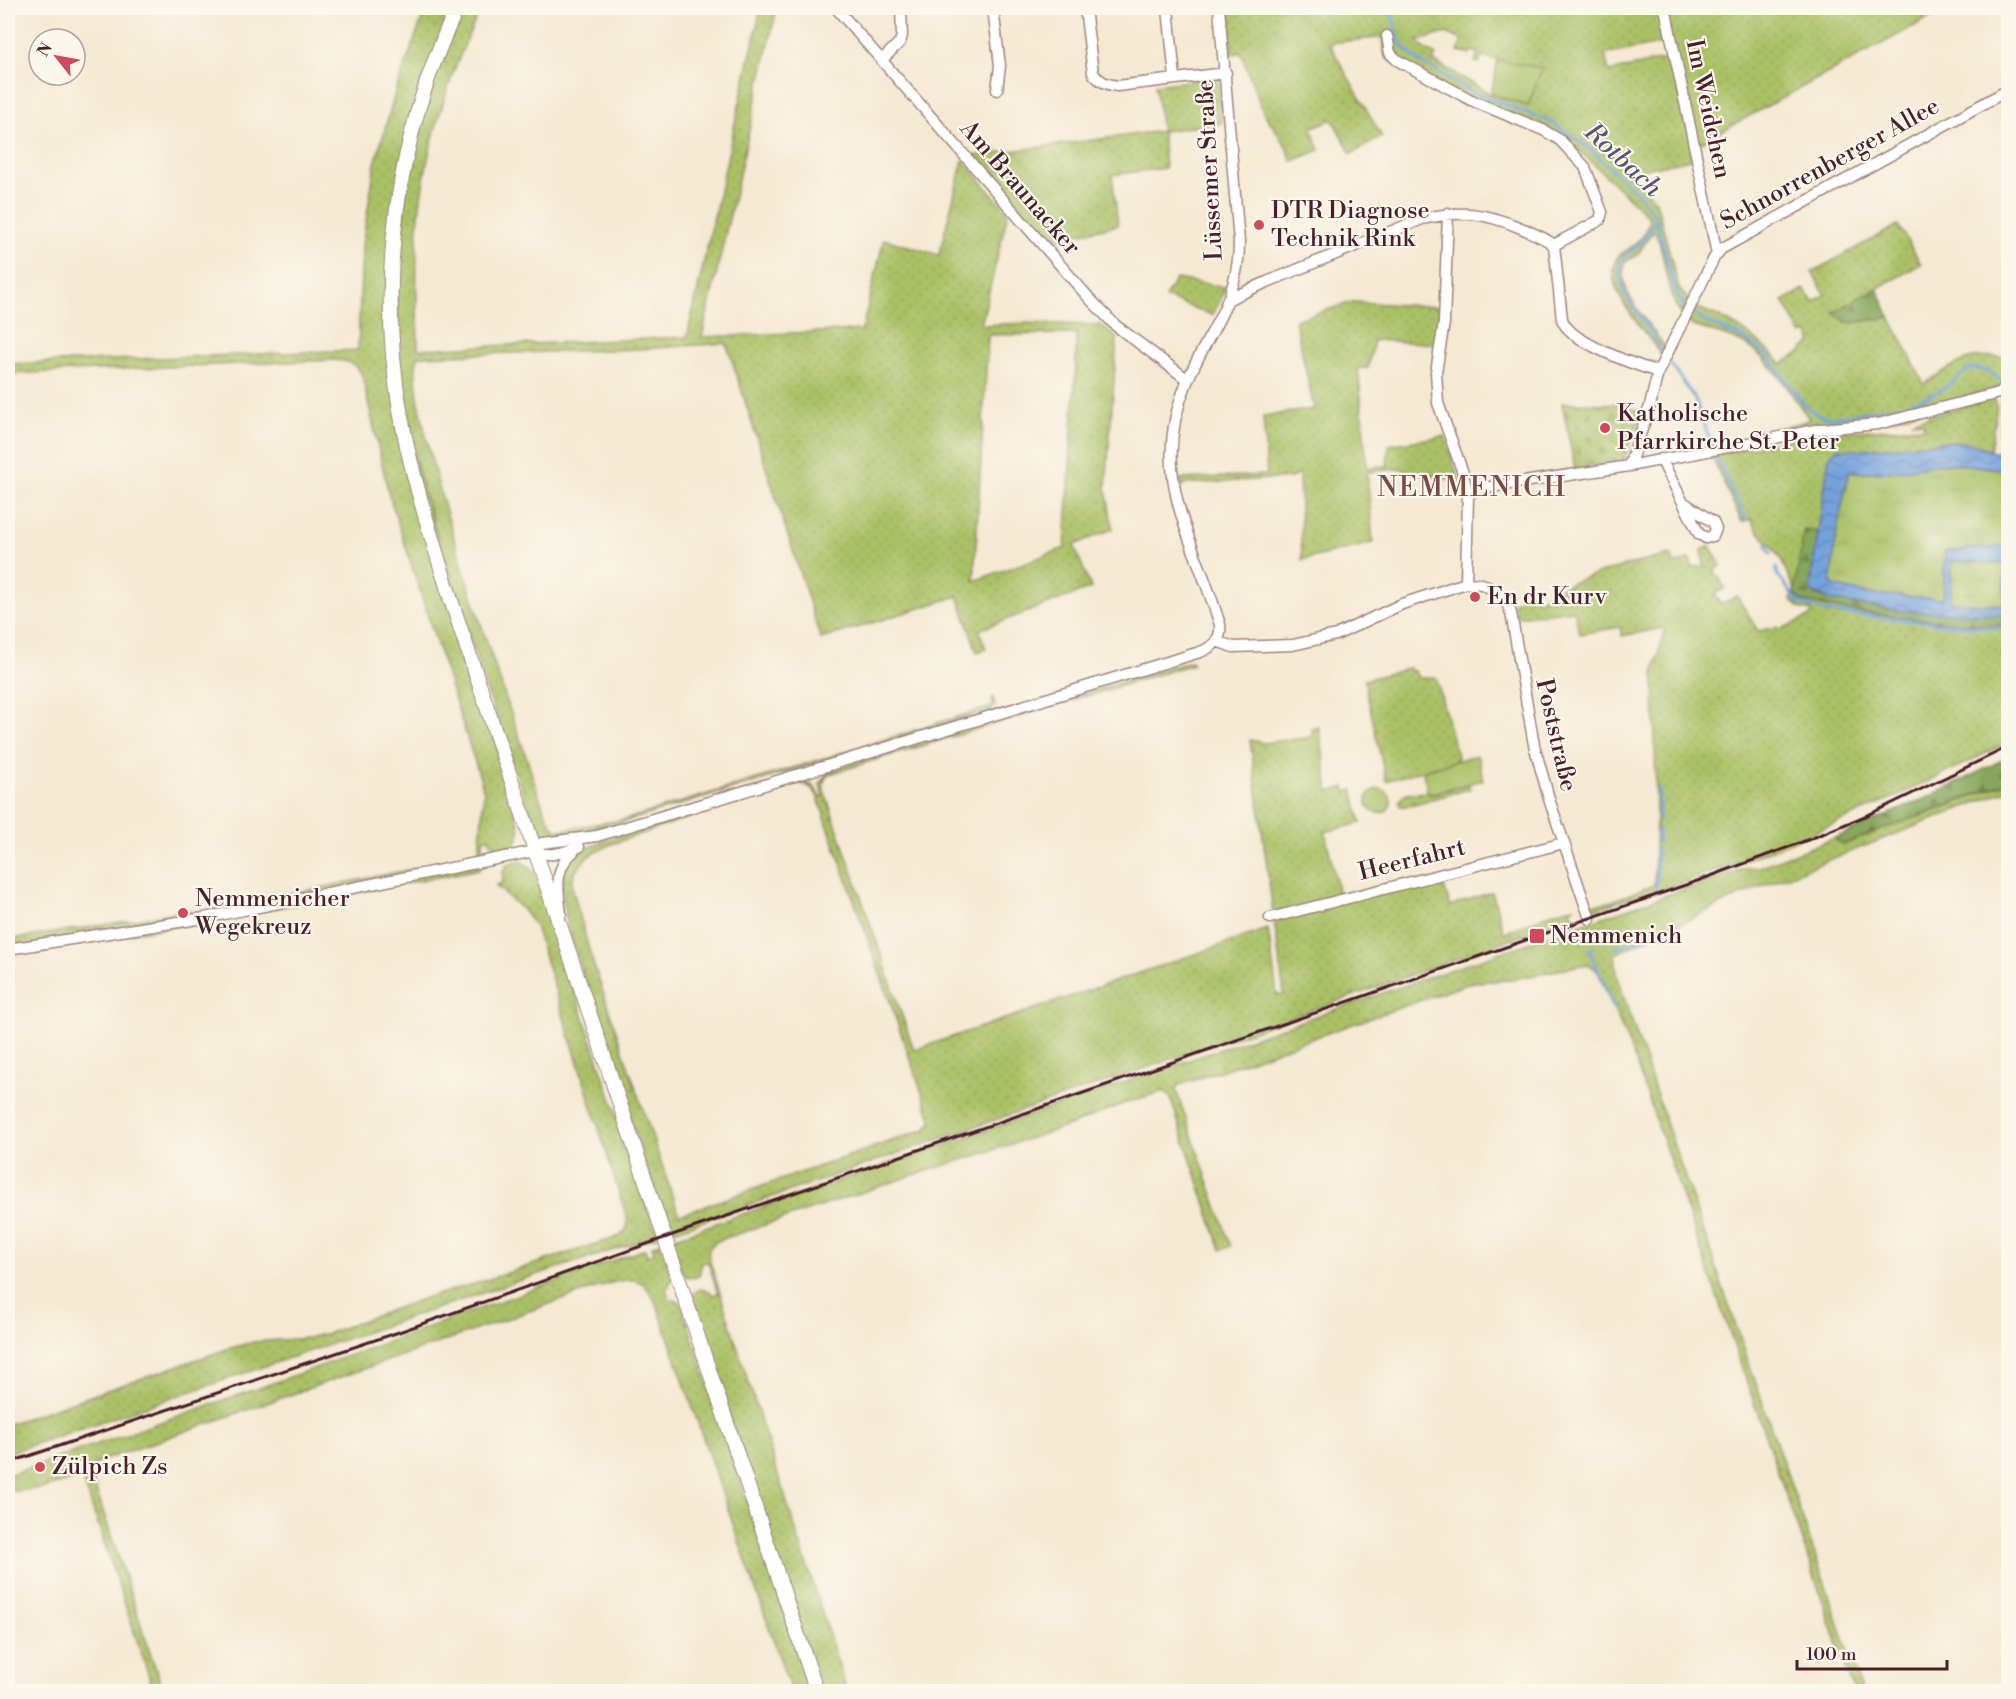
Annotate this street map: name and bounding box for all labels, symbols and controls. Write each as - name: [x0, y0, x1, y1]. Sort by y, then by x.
- north arrow: [27, 27, 87, 87]
- street label: Im Weidchen: [1679, 37, 1737, 181]
- text: N: [33, 39, 57, 60]
- street label: Lüssemer Straße: [1190, 79, 1230, 261]
- street label: Schnorrenberger Allee: [1715, 91, 1945, 237]
- street label: Am Braunacker: [953, 114, 1087, 262]
- water label: Rotbach: [1577, 115, 1669, 204]
- place label: DTR Diagnose Technik Rink: [1271, 196, 1430, 254]
- marker: DTR Diagnose Technik Rink: [1252, 218, 1266, 232]
- place label: Katholische Pfarrkirche St. Peter: [1617, 399, 1839, 457]
- marker: Katholische Pfarrkirche St. Peter: [1598, 421, 1612, 435]
- district label: NEMMENICH: [1377, 471, 1567, 505]
- place label: En dr Kurv: [1487, 582, 1608, 612]
- marker: En dr Kurv: [1468, 590, 1482, 604]
- street label: Poststraße: [1528, 676, 1584, 794]
- street label: Heerfahrt: [1355, 832, 1469, 888]
- place label: Nemmenicher Wegekreuz: [194, 884, 350, 942]
- marker: Nemmenicher Wegekreuz: [176, 906, 190, 920]
- place label: Nemmenich: [1550, 921, 1682, 951]
- marker: Nemmenich: [1528, 927, 1546, 945]
- place label: Zülpich Zs: [52, 1452, 168, 1482]
- marker: Zülpich Zs: [33, 1460, 47, 1474]
- scale bar: [1797, 1633, 1947, 1671]
- text: 100 m: [1806, 1643, 1857, 1666]

